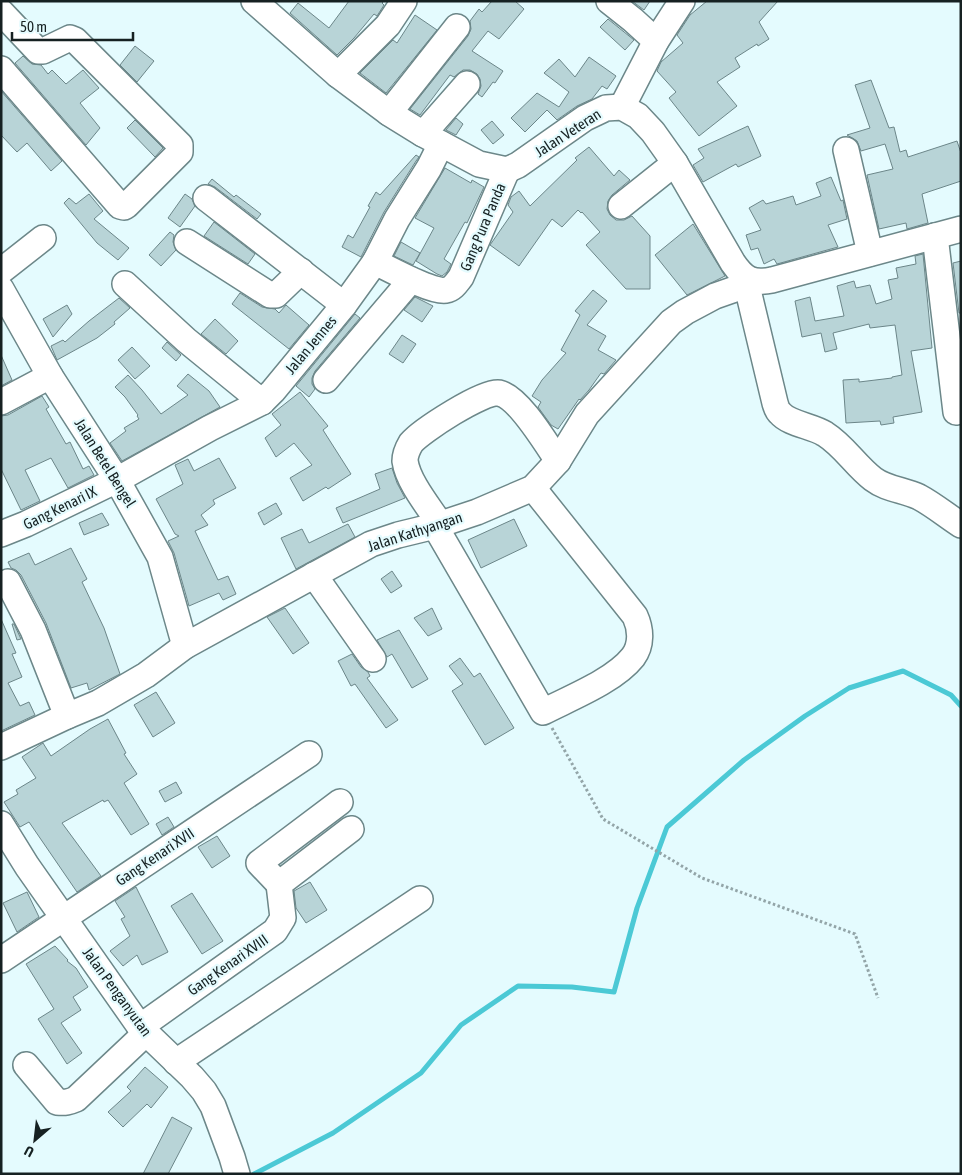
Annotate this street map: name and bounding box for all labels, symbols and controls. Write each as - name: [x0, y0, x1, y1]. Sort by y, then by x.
- scale bar: [12, 10, 134, 42]
- text: 50 m: [20, 18, 47, 35]
- street label: Jalan Veteran: [532, 105, 604, 160]
- street label: Gang Pura Panda: [456, 180, 509, 273]
- street label: Jalan Jennes: [282, 312, 340, 377]
- street label: Jalan Betel Bengel: [71, 415, 139, 510]
- street label: Gang Kenari IX: [20, 482, 99, 533]
- street label: Jalan Kathyangan: [365, 508, 464, 555]
- street label: Gang Kenari XVII: [112, 824, 197, 889]
- street label: Gang Kenari XVIII: [184, 931, 271, 999]
- street label: Jalan Penganyutan: [79, 944, 155, 1039]
- north arrow: [10, 1115, 60, 1165]
- text: U: [21, 1142, 36, 1160]

